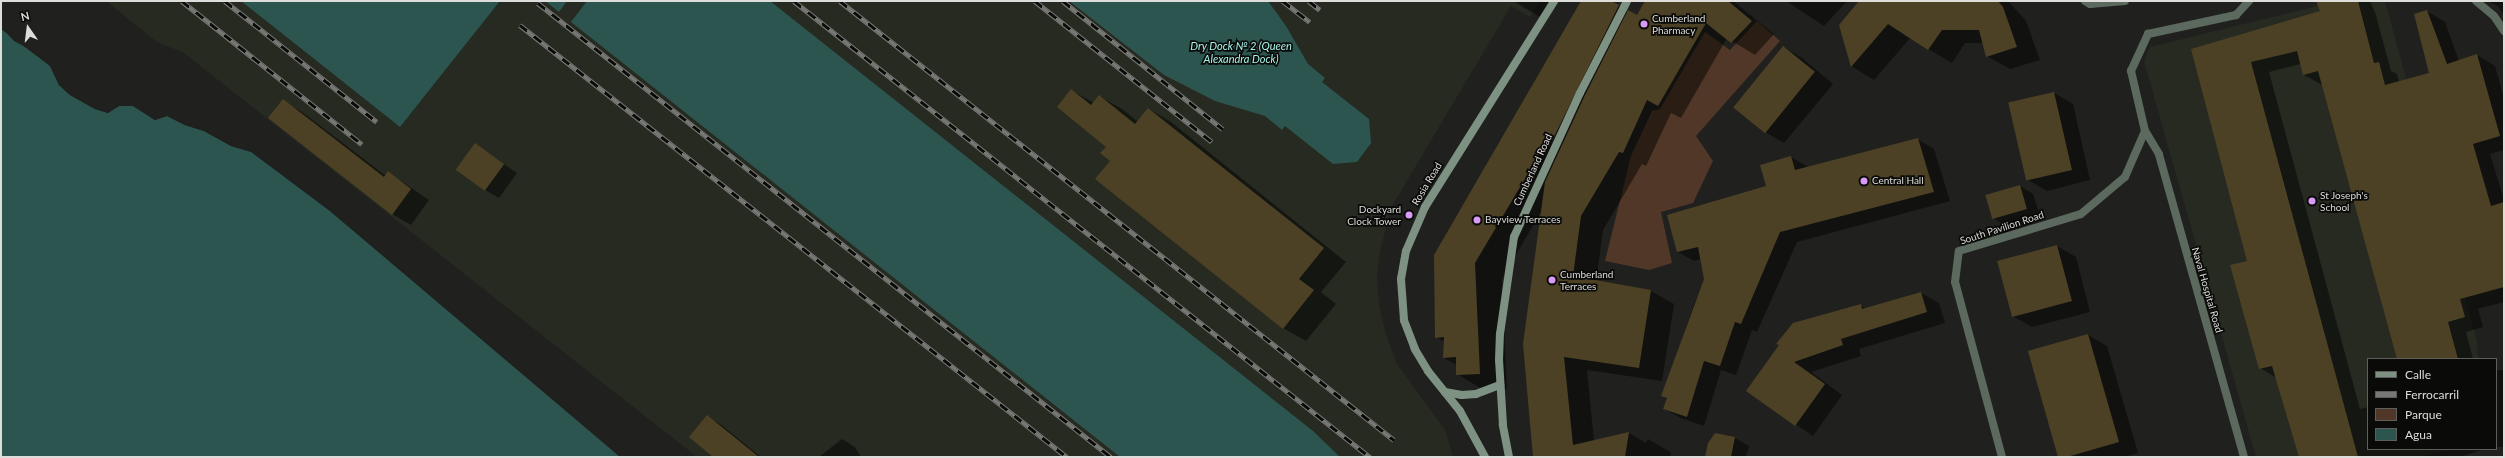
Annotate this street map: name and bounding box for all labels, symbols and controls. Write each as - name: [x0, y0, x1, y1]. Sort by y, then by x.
- north arrow: [8, 8, 48, 48]
- text: N: [19, 9, 31, 23]
- place label: Cumberland Pharmacy: [1652, 12, 1705, 36]
- marker: Cumberland Pharmacy: [1639, 19, 1649, 29]
- water label: Dry Dock № 2 (Queen Alexandra Dock): [1190, 40, 1292, 66]
- street label: Cumberland Road: [1511, 132, 1555, 208]
- street label: Rosia Road: [1409, 160, 1445, 208]
- place label: Central Hall: [1872, 175, 1924, 187]
- marker: Central Hall: [1859, 176, 1869, 186]
- place label: St Joseph's School: [2320, 189, 2368, 212]
- marker: St Joseph's School: [2307, 196, 2317, 206]
- place label: Dockyard Clock Tower: [1347, 203, 1401, 226]
- street label: South Pavilion Road: [1959, 209, 2045, 247]
- marker: Dockyard Clock Tower: [1404, 210, 1414, 220]
- place label: Bayview Terraces: [1485, 214, 1561, 226]
- marker: Bayview Terraces: [1472, 215, 1482, 225]
- street label: Naval Hospital Road: [2189, 246, 2225, 334]
- place label: Cumberland Terraces: [1560, 268, 1613, 292]
- marker: Cumberland Terraces: [1547, 275, 1557, 285]
- legend: [2367, 358, 2497, 450]
- text: Calle: [2405, 367, 2431, 382]
- text: Ferrocarril: [2405, 387, 2459, 402]
- text: Parque: [2405, 407, 2442, 422]
- text: Agua: [2405, 427, 2432, 442]

